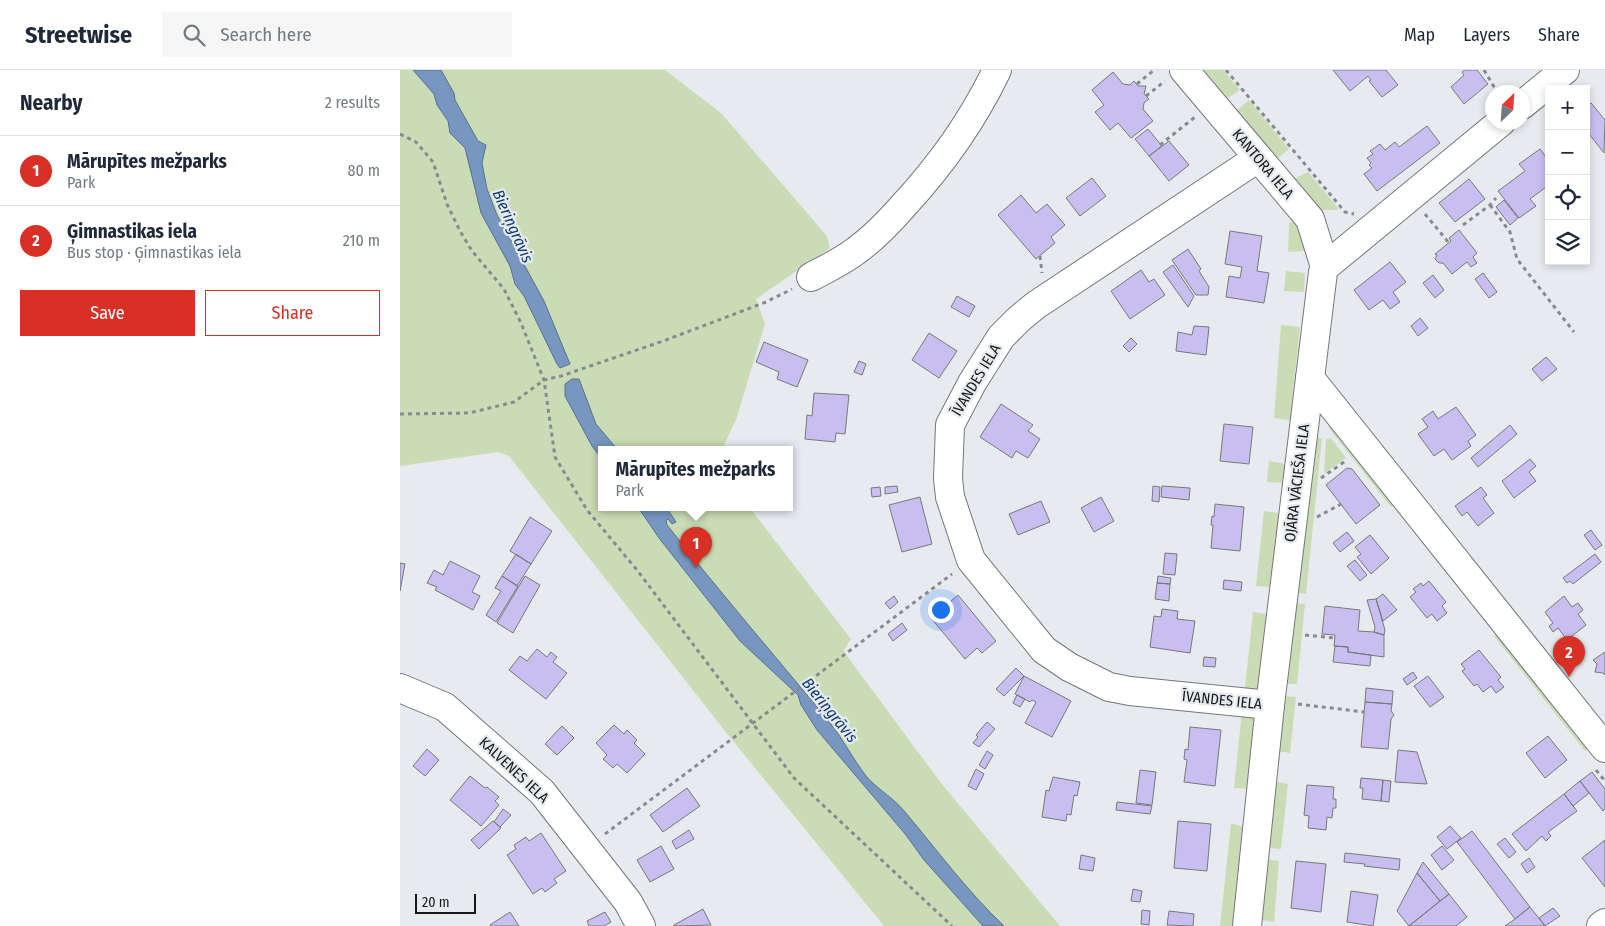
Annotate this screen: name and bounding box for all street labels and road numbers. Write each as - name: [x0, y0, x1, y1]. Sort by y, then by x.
- street label: KANTORA IELA: [1229, 125, 1298, 203]
- street label: ĪVANDES IELA: [948, 341, 1004, 419]
- street label: OJĀRA VĀCIEŠA IELA: [1281, 423, 1313, 543]
- street label: ĪVANDES IELA: [1181, 687, 1263, 713]
- street label: KALVENES IELA: [475, 733, 553, 807]

